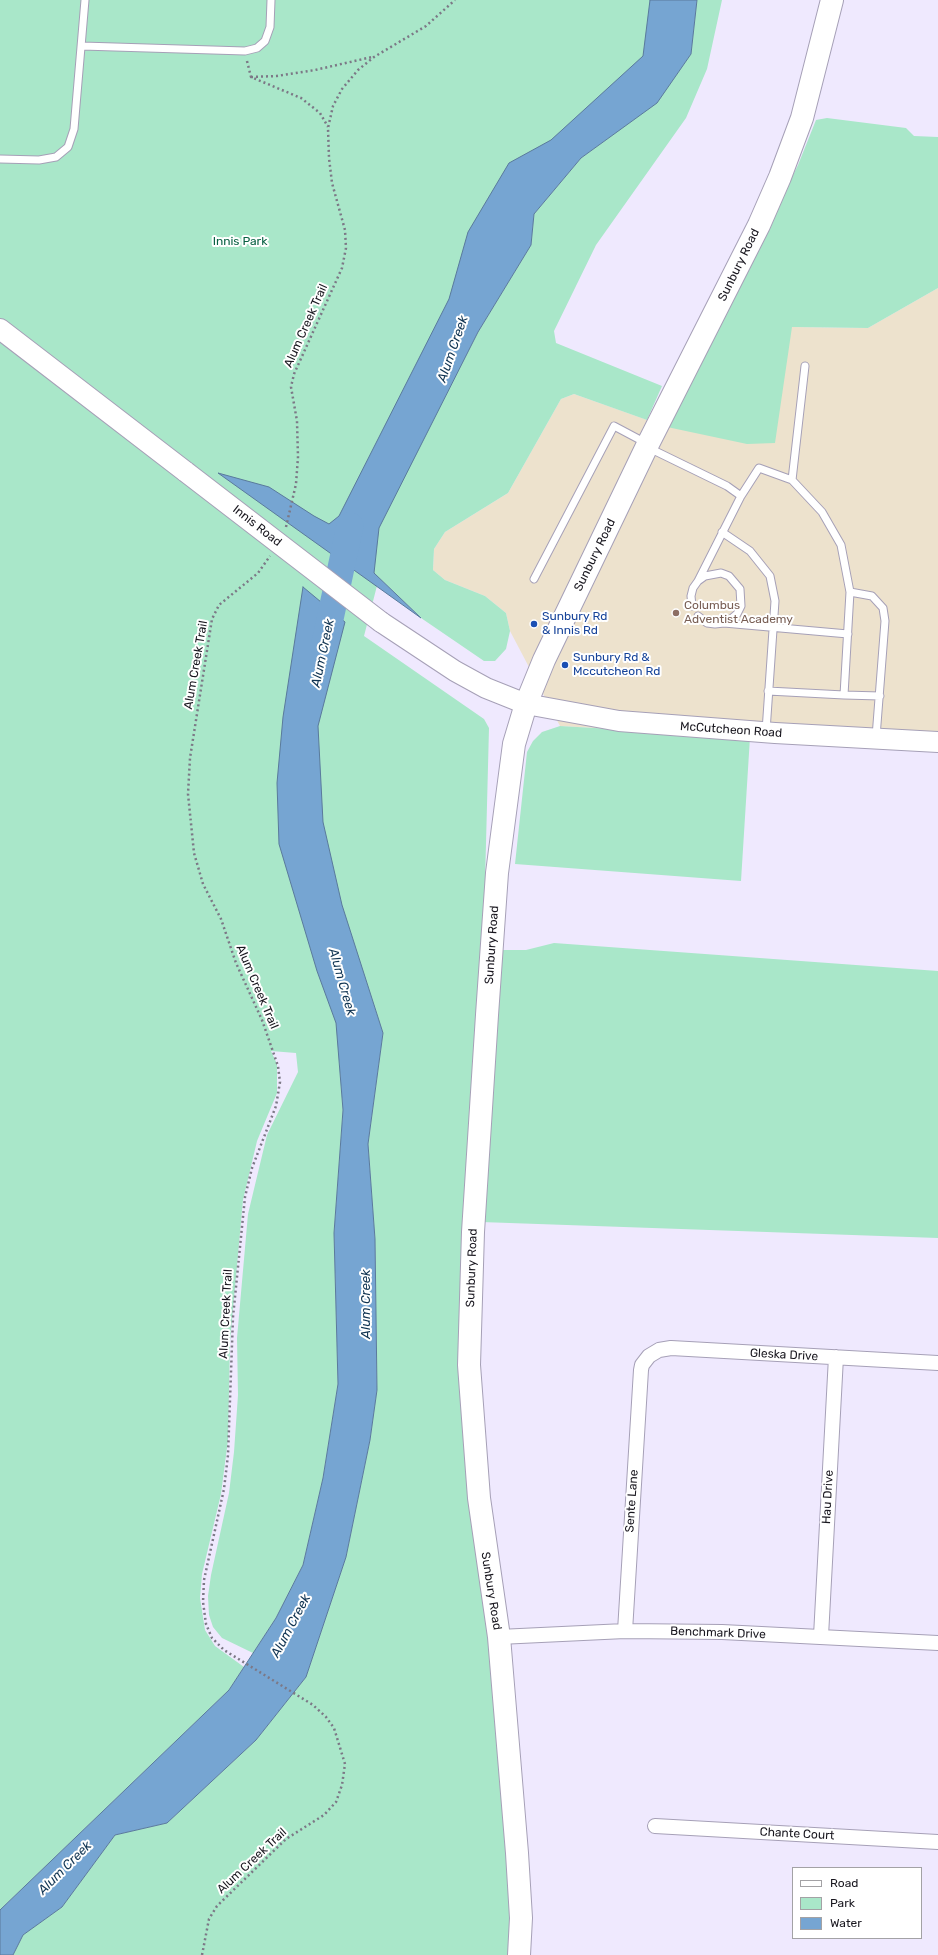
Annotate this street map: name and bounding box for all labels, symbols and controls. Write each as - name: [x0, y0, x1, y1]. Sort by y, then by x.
- street label: Sunbury Road: [715, 226, 763, 304]
- park label: Innis Park: [213, 235, 267, 249]
- street label: Alum Creek Trail: [281, 282, 331, 370]
- water label: Alum Creek: [434, 314, 472, 384]
- street label: Innis Road: [230, 502, 284, 550]
- street label: Sunbury Road: [571, 516, 619, 594]
- place label: Columbus Adventist Academy: [684, 599, 793, 627]
- marker: Columbus Adventist Academy: [671, 608, 681, 618]
- place label: Sunbury Rd & Innis Rd: [542, 610, 607, 638]
- water label: Alum Creek: [308, 617, 338, 689]
- marker: Sunbury Rd & Innis Rd: [529, 619, 539, 629]
- street label: Alum Creek Trail: [181, 620, 211, 710]
- place label: Sunbury Rd & Mccutcheon Rd: [573, 651, 660, 679]
- marker: Sunbury Rd & Mccutcheon Rd: [560, 660, 570, 670]
- street label: McCutcheon Road: [679, 719, 783, 741]
- street label: Sunbury Road: [482, 905, 502, 985]
- street label: Alum Creek Trail: [233, 943, 281, 1031]
- water label: Alum Creek: [325, 947, 359, 1017]
- street label: Sunbury Road: [463, 1228, 481, 1308]
- street label: Alum Creek Trail: [216, 1269, 236, 1359]
- water label: Alum Creek: [358, 1269, 374, 1339]
- street label: Gleska Drive: [749, 1346, 819, 1364]
- street label: Sente Lane: [623, 1469, 641, 1533]
- street label: Hau Drive: [819, 1470, 837, 1524]
- street label: Sunbury Road: [478, 1551, 504, 1631]
- water label: Alum Creek: [268, 1592, 314, 1660]
- street label: Benchmark Drive: [670, 1624, 766, 1642]
- street label: Alum Creek Trail: [214, 1825, 290, 1897]
- street label: Chante Court: [759, 1825, 835, 1843]
- water label: Alum Creek: [35, 1838, 95, 1898]
- legend: [792, 1867, 922, 1939]
- text: Road: [830, 1876, 858, 1890]
- text: Park: [830, 1896, 855, 1910]
- text: Water: [830, 1916, 862, 1930]

